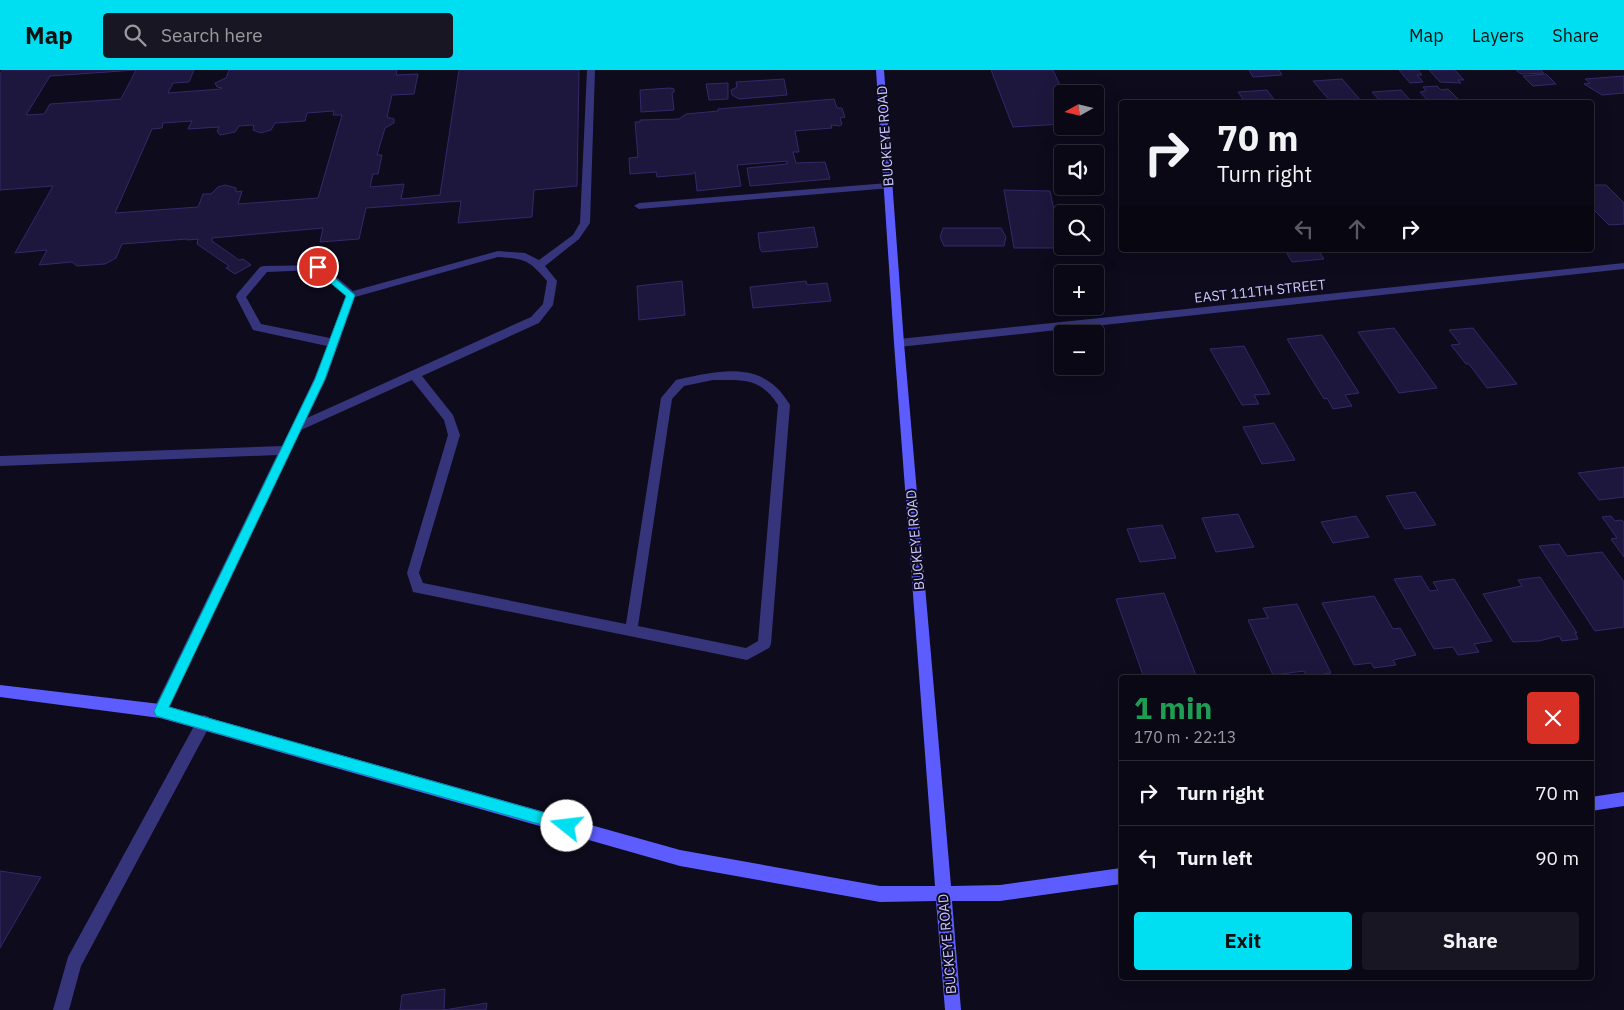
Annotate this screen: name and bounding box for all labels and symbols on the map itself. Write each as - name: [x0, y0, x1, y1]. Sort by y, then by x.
- street label: BUCKEYE ROAD: [873, 85, 897, 187]
- north arrow: [1054, 85, 1104, 135]
- pin: [297, 246, 339, 288]
- street label: EAST 111TH STREET: [1193, 275, 1327, 307]
- street label: BUCKEYE ROAD: [902, 489, 928, 591]
- position arrow: [540, 799, 592, 851]
- street label: BUCKEYE ROAD: [934, 893, 960, 995]

